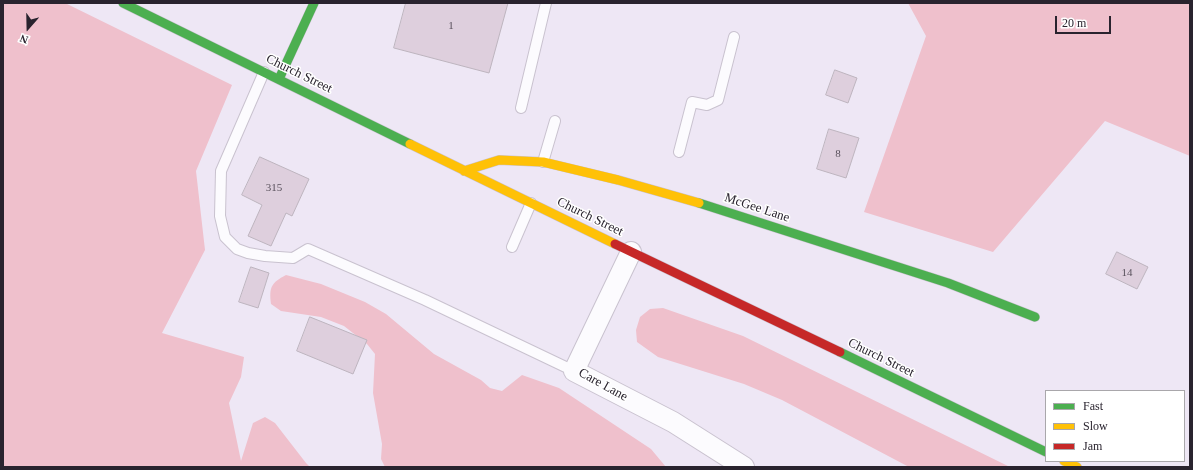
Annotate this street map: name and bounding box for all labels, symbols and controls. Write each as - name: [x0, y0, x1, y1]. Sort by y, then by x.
- north arrow: [8, 8, 48, 48]
- scale bar: [1057, 8, 1113, 34]
- text: 20 m: [1062, 16, 1086, 30]
- house number: 1: [448, 19, 454, 33]
- text: N: [18, 32, 30, 46]
- street label: Church Street: [263, 51, 335, 97]
- house number: 8: [835, 147, 841, 161]
- house number: 315: [266, 181, 282, 195]
- street label: McGee Lane: [722, 190, 792, 226]
- street label: Church Street: [554, 194, 626, 240]
- house number: 14: [1122, 266, 1132, 280]
- street label: Church Street: [845, 335, 917, 381]
- street label: Care Lane: [576, 365, 630, 405]
- legend: [1045, 390, 1185, 462]
- text: Fast: [1083, 399, 1103, 413]
- text: Slow: [1083, 419, 1108, 433]
- text: Jam: [1083, 439, 1102, 453]

